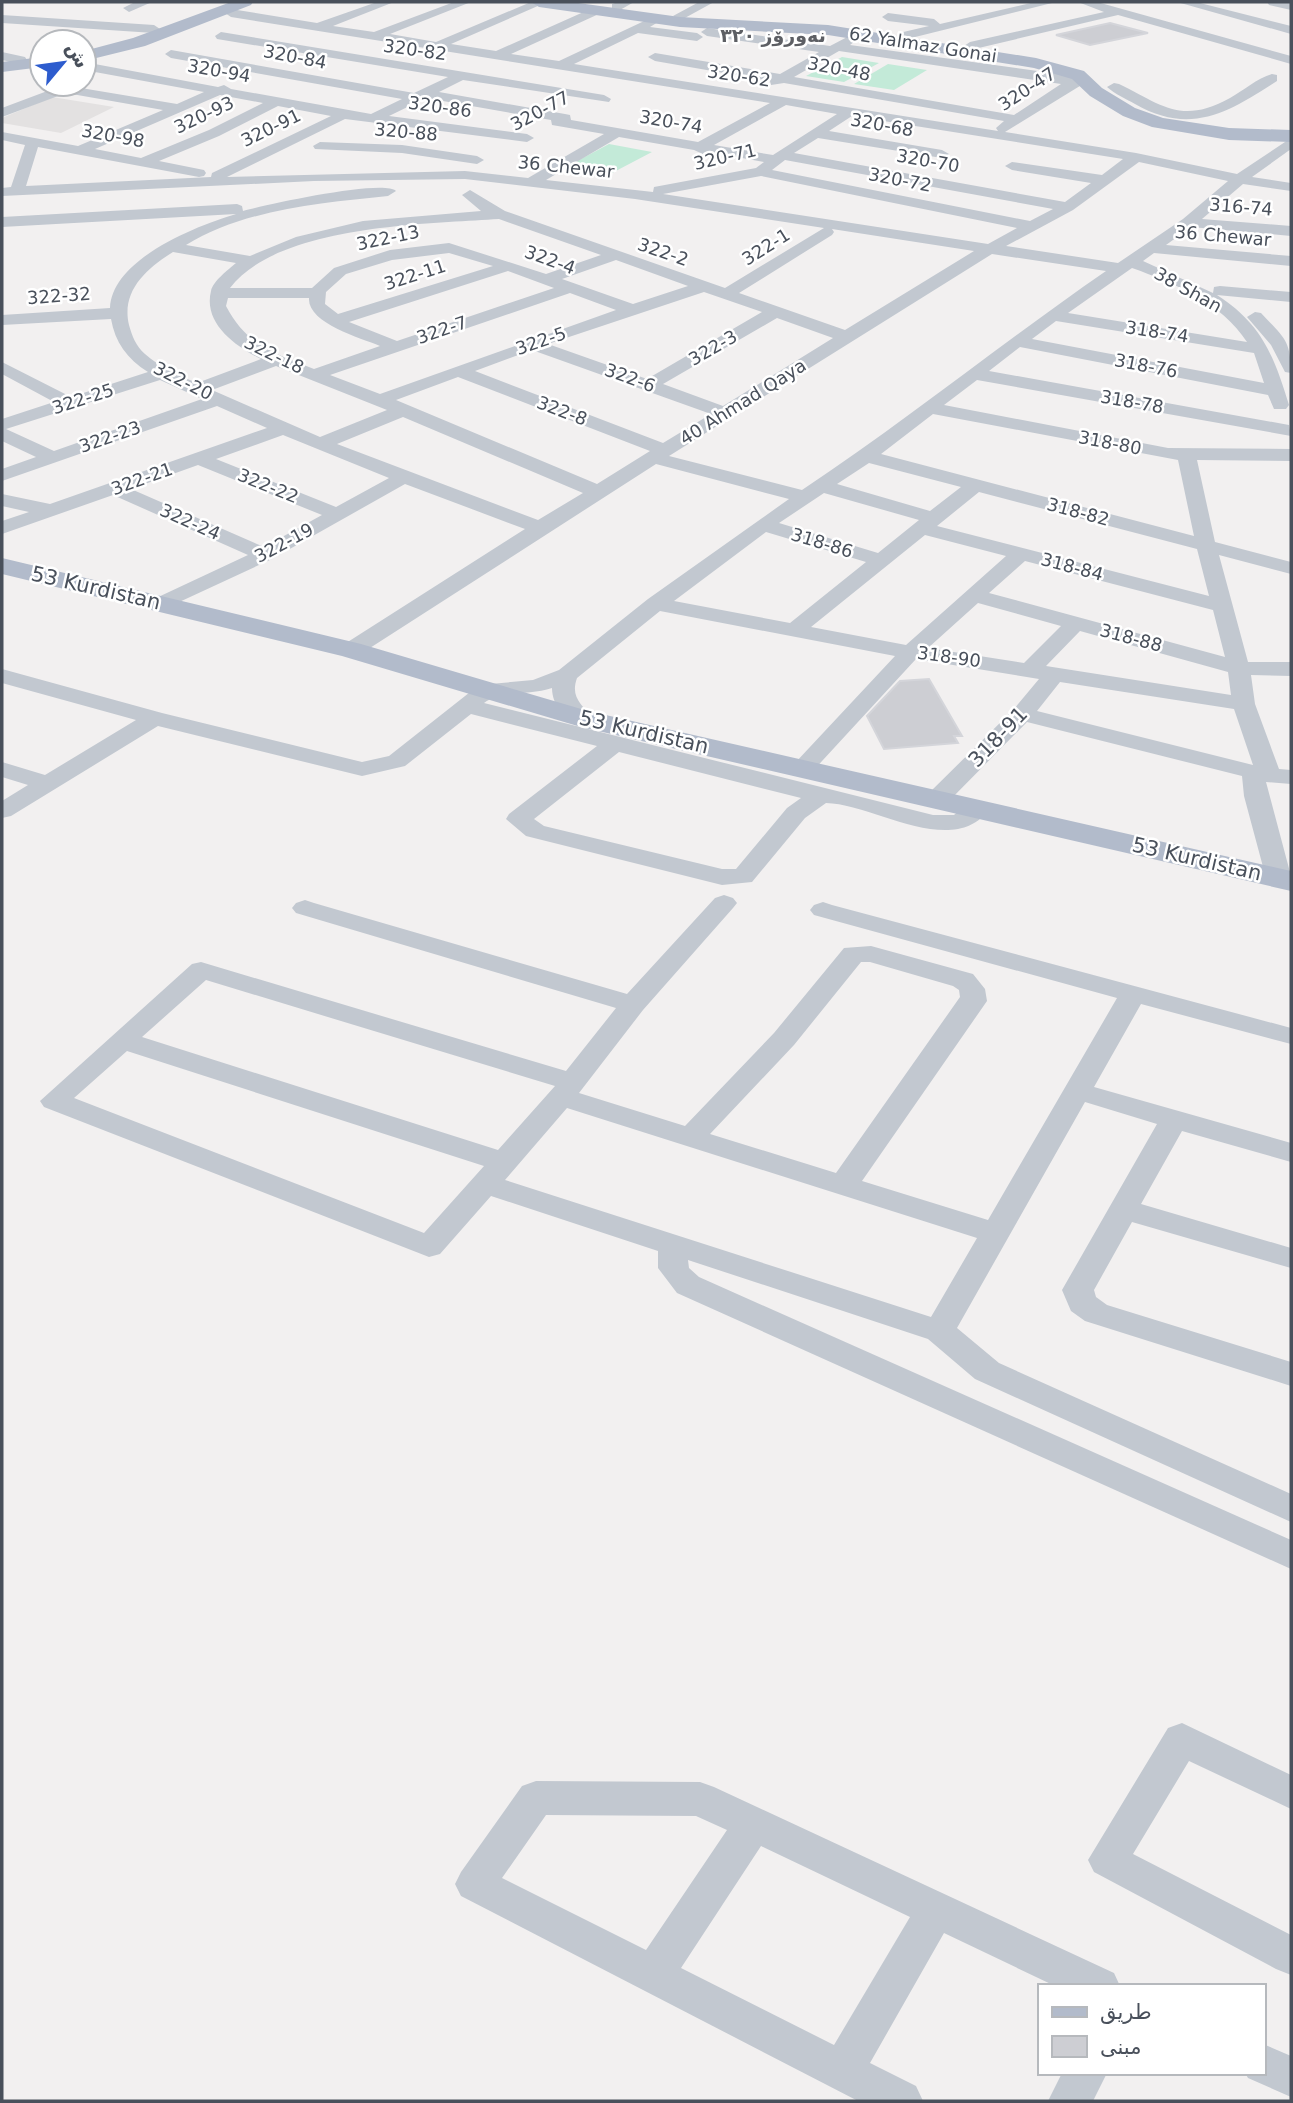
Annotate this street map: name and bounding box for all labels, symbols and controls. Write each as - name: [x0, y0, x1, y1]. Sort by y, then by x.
- street label: 62 Yalmaz Gonai: [848, 22, 998, 67]
- district label: نەورۆز ٣٢٠: [720, 24, 826, 47]
- north arrow: [28, 28, 98, 98]
- street label: 320-82: [382, 35, 448, 64]
- text: ش: [61, 38, 94, 72]
- street label: 320-84: [262, 40, 328, 73]
- street label: 320-48: [806, 52, 872, 85]
- street label: 320-94: [186, 55, 252, 86]
- street label: 320-62: [706, 60, 772, 91]
- street label: 320-47: [994, 62, 1059, 115]
- street label: 320-77: [507, 86, 573, 135]
- street label: 320-93: [170, 92, 237, 138]
- street label: 320-86: [407, 92, 473, 121]
- street label: 320-91: [238, 104, 304, 151]
- street label: 320-74: [638, 106, 704, 137]
- street label: 320-68: [849, 109, 915, 140]
- street label: 320-88: [373, 118, 439, 145]
- street label: 320-98: [80, 120, 146, 151]
- street label: 320-71: [691, 139, 758, 174]
- street label: 320-70: [895, 145, 961, 176]
- street label: 36 Chewar: [517, 151, 616, 182]
- street label: 320-72: [867, 163, 933, 196]
- street label: 316-74: [1208, 193, 1274, 220]
- street label: 322-13: [355, 221, 421, 254]
- street label: 36 Chewar: [1174, 221, 1273, 250]
- street label: 322-1: [738, 224, 793, 269]
- street label: 322-2: [635, 233, 691, 270]
- street label: 322-4: [522, 241, 578, 278]
- street label: 322-11: [381, 255, 448, 294]
- street label: 38 Shan: [1151, 262, 1226, 317]
- street label: 322-32: [26, 283, 92, 308]
- street label: 322-7: [414, 311, 470, 348]
- street label: 318-74: [1124, 316, 1190, 347]
- street label: 322-5: [513, 322, 569, 359]
- street label: 322-3: [685, 325, 741, 370]
- street label: 322-18: [241, 331, 307, 378]
- street label: 318-76: [1113, 349, 1179, 382]
- street label: 40 Ahmad Qaya: [676, 354, 810, 449]
- street label: 322-20: [150, 357, 216, 404]
- street label: 322-6: [602, 359, 658, 396]
- street label: 322-25: [49, 379, 116, 418]
- street label: 318-78: [1099, 386, 1165, 417]
- street label: 322-8: [534, 391, 590, 430]
- street label: 322-23: [76, 416, 143, 457]
- street label: 318-80: [1077, 426, 1143, 459]
- street label: 322-21: [108, 458, 175, 499]
- street label: 322-22: [235, 464, 302, 507]
- street label: 318-82: [1045, 493, 1112, 530]
- street label: 322-24: [157, 499, 224, 544]
- street label: 322-19: [251, 518, 317, 567]
- street label: 318-86: [789, 523, 856, 562]
- street label: 318-84: [1039, 548, 1106, 585]
- street label: 53 Kurdistan: [29, 561, 163, 615]
- street label: 318-88: [1098, 619, 1165, 656]
- street label: 318-90: [916, 642, 982, 671]
- street label: 318-91: [964, 702, 1032, 772]
- street label: 53 Kurdistan: [577, 705, 711, 759]
- street label: 53 Kurdistan: [1130, 832, 1264, 886]
- legend: [1038, 1984, 1265, 2075]
- text: طريق: [1100, 2000, 1152, 2024]
- text: مبنى: [1100, 2035, 1141, 2059]

